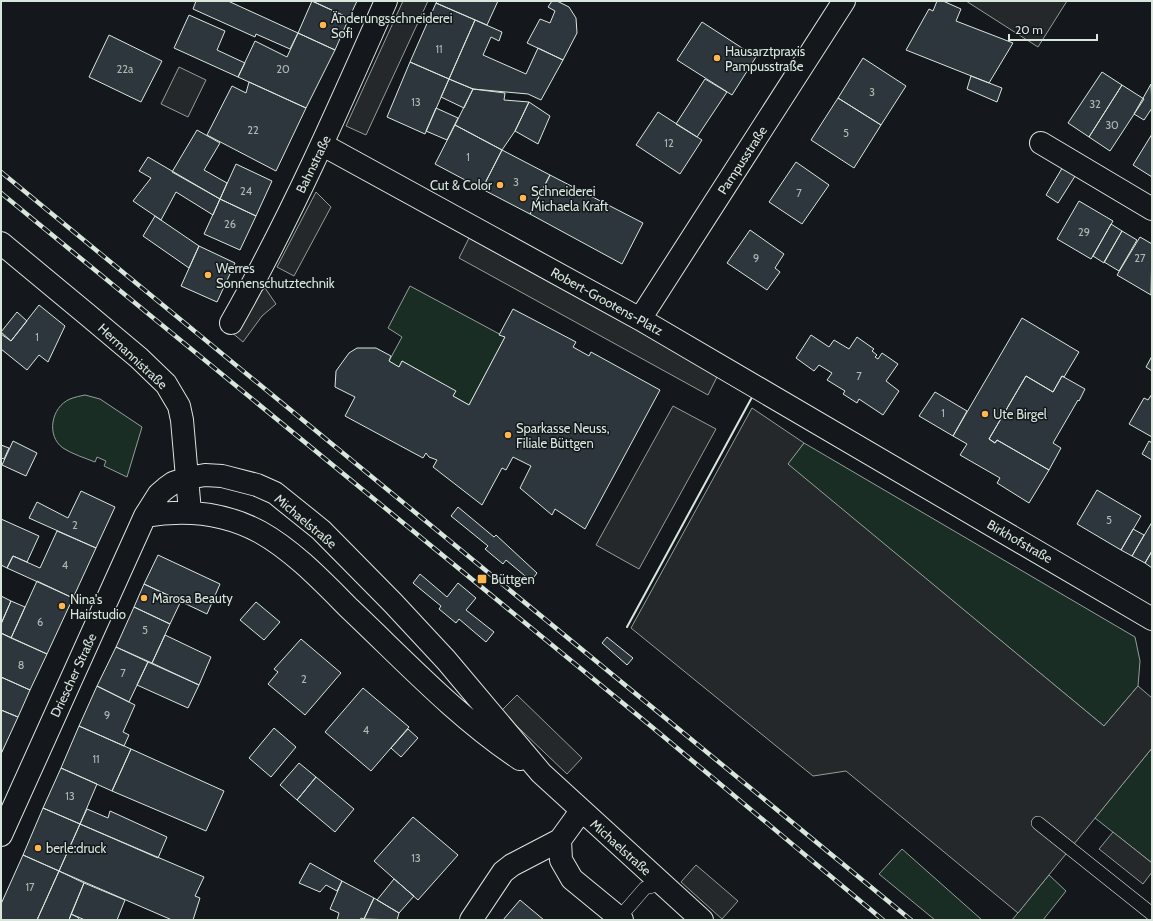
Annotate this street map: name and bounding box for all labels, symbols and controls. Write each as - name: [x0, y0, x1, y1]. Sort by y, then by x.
- place label: Änderungsschneiderei Sofi: [331, 10, 452, 41]
- scale bar: [1009, 16, 1097, 42]
- marker: Änderungsschneiderei Sofi: [318, 20, 328, 30]
- text: 20 m: [1015, 22, 1043, 37]
- house number: 11: [435, 42, 443, 56]
- place label: Hausarztpraxis Pampusstraße: [725, 43, 806, 74]
- marker: Hausarztpraxis Pampusstraße: [712, 53, 722, 63]
- house number: 22a: [117, 62, 134, 76]
- house number: 20: [276, 62, 290, 76]
- house number: 3: [869, 85, 875, 99]
- house number: 13: [411, 95, 421, 109]
- house number: 32: [1089, 97, 1101, 111]
- house number: 30: [1105, 118, 1119, 132]
- street label: Pampusstraße: [714, 122, 770, 197]
- house number: 22: [247, 123, 259, 137]
- house number: 5: [843, 126, 849, 140]
- street label: Bahnstraße: [292, 132, 334, 196]
- house number: 12: [664, 136, 674, 150]
- house number: 1: [466, 150, 470, 164]
- house number: 3: [513, 175, 519, 189]
- place label: Cut & Color: [430, 177, 493, 193]
- marker: Cut & Color: [495, 180, 505, 190]
- place label: Schneiderei Michaela Kraft: [531, 183, 609, 214]
- house number: 24: [240, 184, 253, 198]
- house number: 7: [796, 186, 802, 200]
- marker: Schneiderei Michaela Kraft: [518, 193, 528, 203]
- house number: 26: [224, 217, 236, 231]
- house number: 29: [1078, 225, 1090, 239]
- house number: 9: [753, 251, 759, 265]
- house number: 27: [1134, 251, 1146, 265]
- place label: Werres Sonnenschutztechnik: [216, 260, 335, 291]
- street label: Robert-Grootens-Platz: [548, 264, 666, 338]
- marker: Werres Sonnenschutztechnik: [203, 270, 213, 280]
- street label: Hermannistraße: [95, 320, 171, 392]
- house number: 1: [35, 330, 39, 344]
- house number: 7: [856, 369, 862, 383]
- house number: 1: [941, 406, 945, 420]
- place label: Ute Birgel: [993, 406, 1047, 422]
- marker: Ute Birgel: [980, 409, 990, 419]
- place label: Sparkasse Neuss, Filiale Büttgen: [516, 420, 610, 451]
- marker: Sparkasse Neuss, Filiale Büttgen: [503, 430, 513, 440]
- street label: Michaelstraße: [272, 490, 341, 552]
- house number: 5: [1106, 513, 1112, 527]
- street label: Birkhofstraße: [984, 516, 1056, 566]
- house number: 2: [72, 518, 78, 532]
- house number: 4: [62, 558, 69, 572]
- place label: Büttgen: [491, 571, 535, 587]
- marker: Büttgen: [476, 573, 488, 585]
- place label: Marosa Beauty: [152, 590, 233, 606]
- place label: Nina's Hairstudio: [70, 591, 126, 622]
- marker: Marosa Beauty: [139, 593, 149, 603]
- marker: Nina's Hairstudio: [57, 601, 67, 611]
- house number: 6: [37, 615, 43, 629]
- house number: 5: [142, 623, 148, 637]
- street label: Driescher Straße: [47, 630, 100, 720]
- house number: 8: [18, 658, 24, 672]
- house number: 7: [120, 666, 126, 680]
- house number: 2: [301, 672, 307, 686]
- house number: 9: [104, 708, 110, 722]
- house number: 4: [363, 723, 370, 737]
- house number: 11: [92, 752, 100, 766]
- house number: 13: [65, 789, 75, 803]
- street label: Michaelstraße: [587, 816, 655, 879]
- place label: berle:druck: [46, 840, 106, 856]
- marker: berle:druck: [33, 843, 43, 853]
- house number: 13: [411, 851, 421, 865]
- house number: 17: [25, 880, 35, 894]

